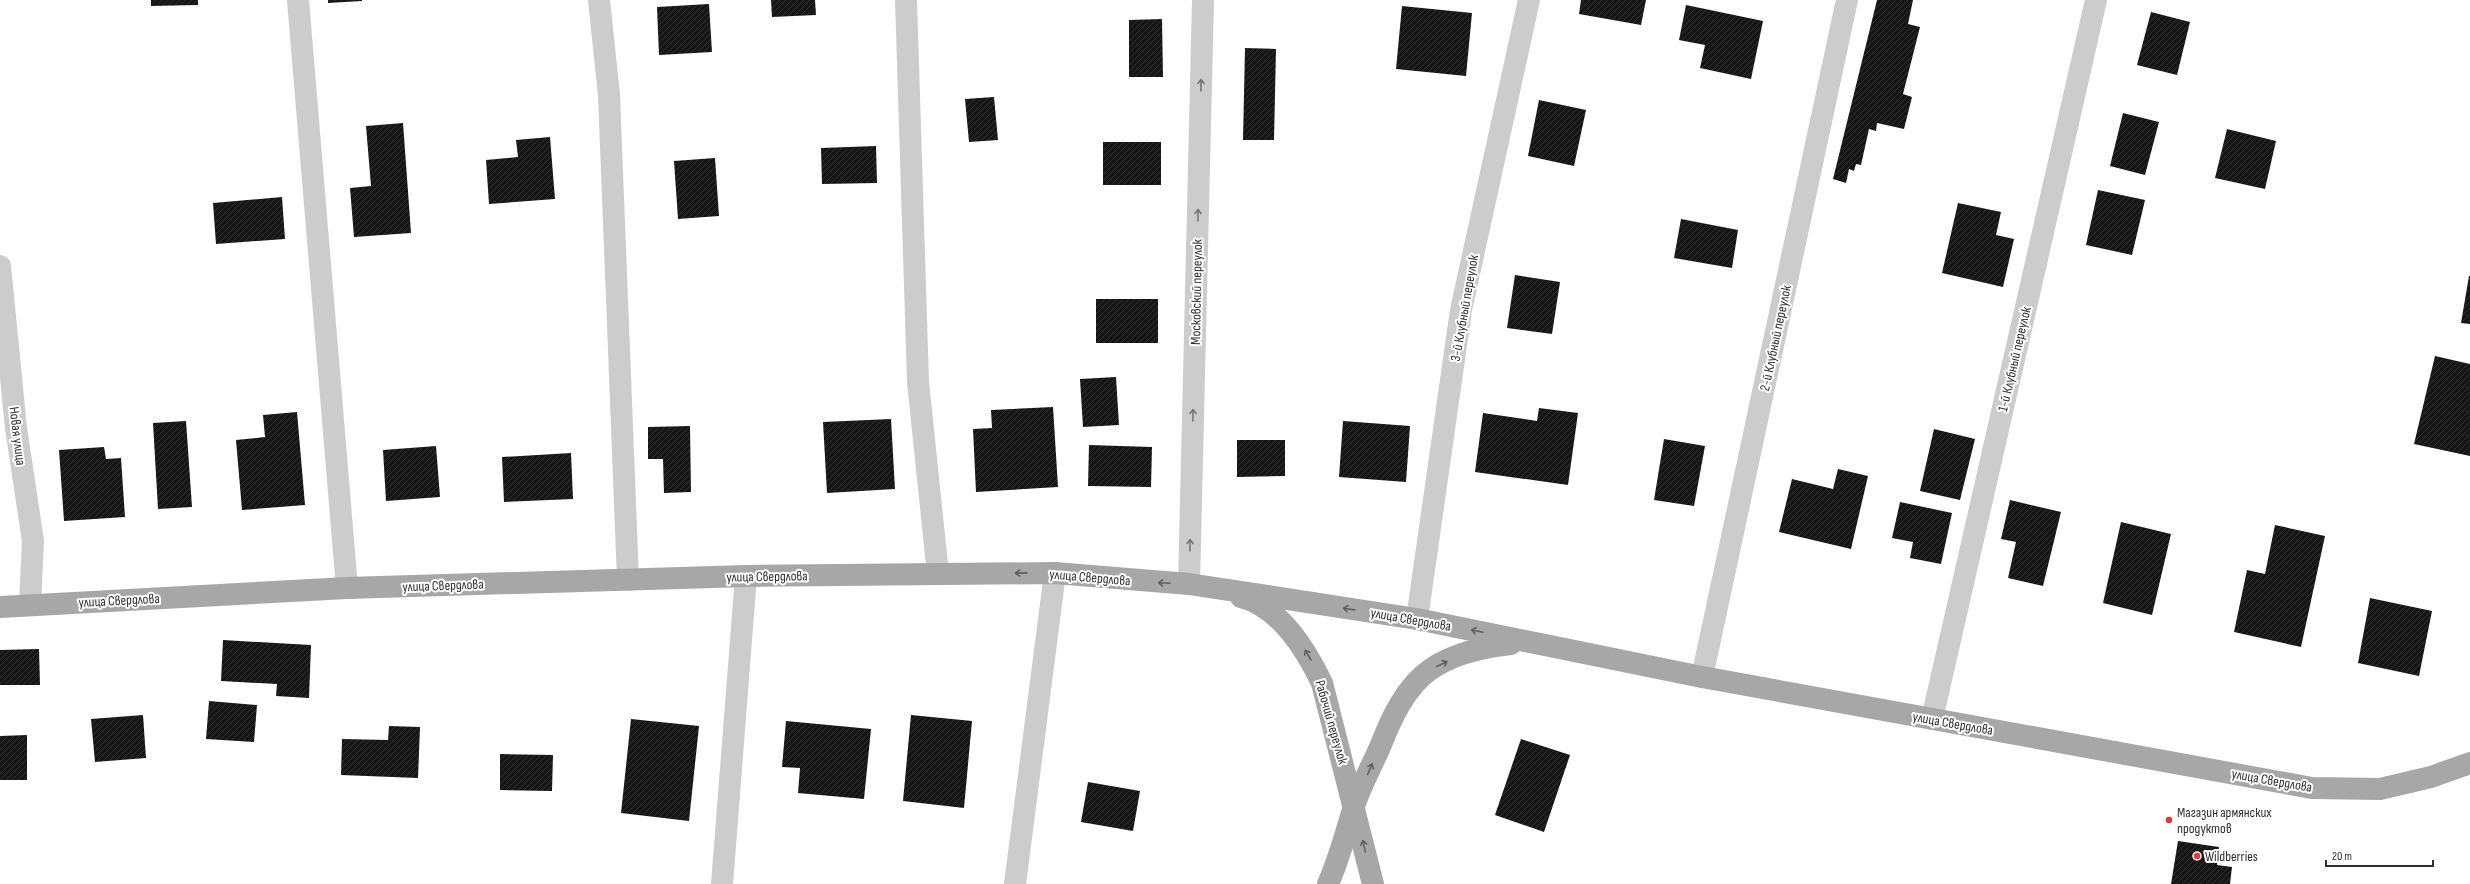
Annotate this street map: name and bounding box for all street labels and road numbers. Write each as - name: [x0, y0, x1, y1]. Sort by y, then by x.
- street label: Московский переулок: [1187, 238, 1206, 345]
- street label: 3-й Клубный переулок: [1447, 253, 1482, 363]
- street label: 2-й Клубный переулок: [1756, 283, 1795, 393]
- street label: 1-й Клубный переулок: [1994, 304, 2035, 413]
- street label: Новая улица: [5, 406, 30, 466]
- street label: улица Свердлова: [1049, 565, 1131, 590]
- street label: улица Свердлова: [726, 567, 808, 586]
- street label: улица Свердлова: [402, 576, 484, 595]
- street label: улица Свердлова: [78, 590, 160, 611]
- street label: улица Свердлова: [1369, 604, 1452, 635]
- street label: Рабочий переулок: [1311, 678, 1352, 767]
- street label: улица Свердлова: [1911, 708, 1994, 739]
- street label: улица Свердлова: [2230, 765, 2313, 796]

